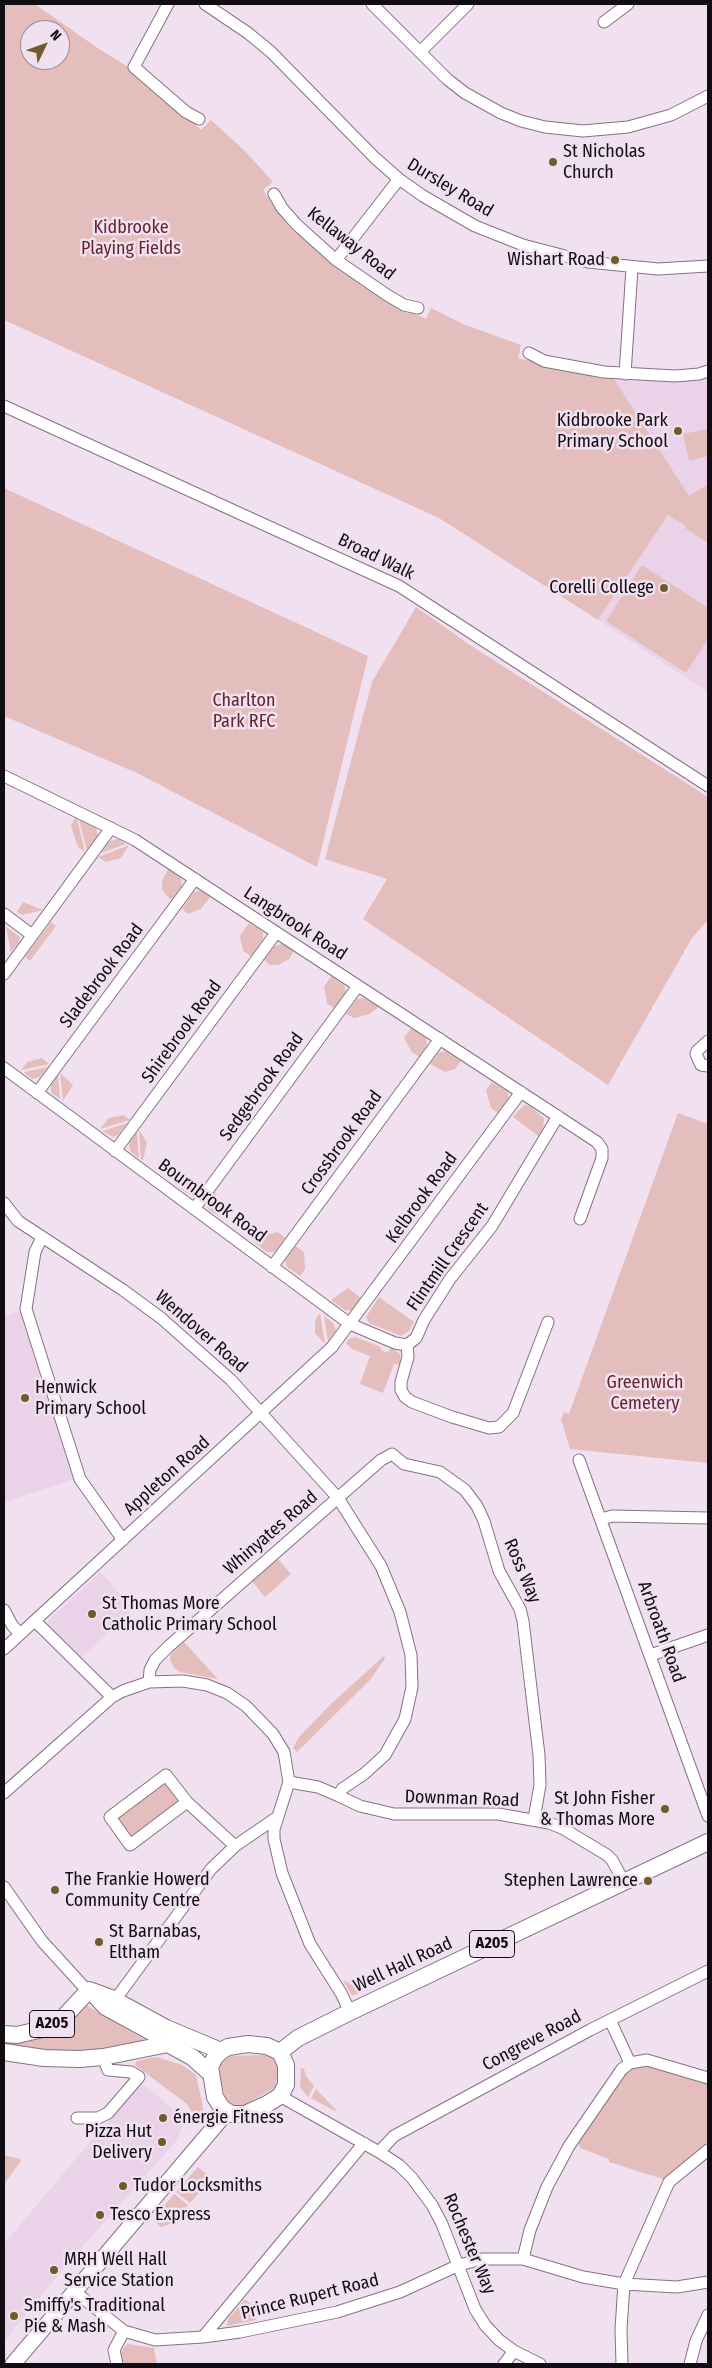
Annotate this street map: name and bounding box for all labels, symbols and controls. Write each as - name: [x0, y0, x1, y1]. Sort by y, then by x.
- north arrow: [20, 20, 70, 70]
- text: N: [47, 26, 65, 44]
- place label: St Nicholas Church: [563, 141, 645, 183]
- street label: Dursley Road: [403, 154, 497, 222]
- marker: St Nicholas Church: [547, 156, 559, 168]
- street label: Kellaway Road: [303, 203, 399, 285]
- park label: Kidbrooke Playing Fields: [81, 217, 181, 260]
- place label: Wishart Road: [507, 249, 605, 271]
- marker: Wishart Road: [609, 254, 621, 266]
- place label: Kidbrooke Park Primary School: [557, 410, 668, 452]
- marker: Kidbrooke Park Primary School: [672, 425, 684, 437]
- street label: Broad Walk: [334, 529, 418, 585]
- place label: Corelli College: [549, 577, 654, 599]
- marker: Corelli College: [658, 582, 670, 594]
- park label: Charlton Park RFC: [213, 690, 275, 732]
- street label: Langbrook Road: [239, 883, 351, 965]
- street label: Sladebrook Road: [56, 920, 148, 1032]
- street label: Shirebrook Road: [137, 976, 227, 1088]
- street label: Sedgebrook Road: [215, 1029, 309, 1145]
- street label: Crossbrook Road: [297, 1087, 387, 1199]
- street label: Kelbrook Road: [382, 1148, 462, 1248]
- street label: Bournbrook Road: [154, 1154, 270, 1248]
- street label: Flintmill Crescent: [403, 1199, 493, 1315]
- street label: Wendover Road: [150, 1286, 252, 1378]
- park label: Greenwich Cemetery: [607, 1372, 683, 1415]
- place label: Henwick Primary School: [35, 1377, 146, 1420]
- marker: Henwick Primary School: [19, 1392, 31, 1404]
- street label: Appleton Road: [120, 1432, 214, 1520]
- street label: Whinyates Road: [220, 1486, 322, 1580]
- street label: Ross Way: [499, 1536, 545, 1606]
- street label: Arbroath Road: [633, 1578, 689, 1686]
- place label: St Thomas More Catholic Primary School: [102, 1593, 277, 1636]
- marker: St Thomas More Catholic Primary School: [86, 1608, 98, 1620]
- street label: Downman Road: [404, 1786, 520, 1812]
- place label: St John Fisher & Thomas More: [540, 1788, 655, 1830]
- marker: St John Fisher & Thomas More: [659, 1803, 671, 1815]
- place label: The Frankie Howerd Community Centre: [65, 1869, 210, 1912]
- place label: Stephen Lawrence: [504, 1870, 638, 1892]
- marker: Stephen Lawrence: [642, 1875, 654, 1887]
- marker: The Frankie Howerd Community Centre: [49, 1884, 61, 1896]
- place label: St Barnabas, Eltham: [109, 1921, 201, 1964]
- road number: A205: [470, 1930, 514, 1958]
- street label: Well Hall Road: [350, 1933, 456, 1997]
- marker: St Barnabas, Eltham: [93, 1936, 105, 1948]
- street label: Congreve Road: [479, 2006, 585, 2076]
- road number: A205: [30, 2010, 74, 2038]
- place label: énergie Fitness: [173, 2107, 284, 2129]
- marker: énergie Fitness: [157, 2112, 169, 2124]
- place label: Pizza Hut Delivery: [85, 2121, 152, 2164]
- marker: Pizza Hut Delivery: [156, 2136, 168, 2148]
- place label: Tudor Locksmiths: [133, 2175, 262, 2197]
- marker: Tudor Locksmiths: [117, 2180, 129, 2192]
- street label: Rochester Way: [438, 2190, 500, 2298]
- place label: Tesco Express: [110, 2204, 211, 2226]
- marker: Tesco Express: [94, 2209, 106, 2221]
- place label: MRH Well Hall Service Station: [64, 2249, 174, 2292]
- marker: MRH Well Hall Service Station: [48, 2264, 60, 2276]
- street label: Prince Rupert Road: [239, 2269, 381, 2325]
- place label: Smiffy's Traditional Pie & Mash: [24, 2295, 165, 2338]
- marker: Smiffy's Traditional Pie & Mash: [8, 2310, 20, 2322]

